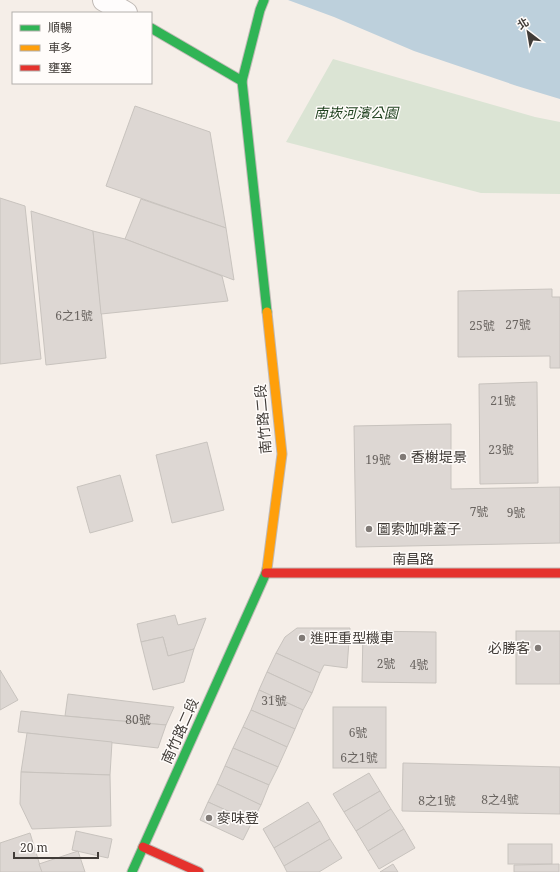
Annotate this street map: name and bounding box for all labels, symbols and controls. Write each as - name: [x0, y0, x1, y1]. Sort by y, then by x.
- legend: [12, 12, 152, 84]
- north arrow: [508, 12, 548, 52]
- text: 北: [514, 14, 531, 32]
- text: 順暢: [48, 19, 72, 36]
- text: 車多: [48, 39, 72, 56]
- text: 壅塞: [48, 59, 72, 76]
- park label: 南崁河濱公園: [314, 103, 400, 122]
- house number: 6之1號: [55, 307, 93, 324]
- house number: 27號: [505, 316, 531, 333]
- house number: 25號: [469, 317, 495, 334]
- street label: 南竹路二段: [250, 383, 275, 455]
- house number: 21號: [490, 392, 516, 409]
- house number: 23號: [488, 441, 514, 458]
- place label: 香榭堤景: [411, 447, 467, 466]
- house number: 19號: [365, 451, 391, 468]
- marker: 香榭堤景: [398, 452, 408, 462]
- house number: 7號: [470, 503, 488, 520]
- house number: 9號: [507, 504, 525, 521]
- place label: 圖索咖啡蓋子: [377, 519, 461, 538]
- marker: 圖索咖啡蓋子: [364, 524, 374, 534]
- street label: 南昌路: [392, 549, 434, 568]
- place label: 進旺重型機車: [310, 628, 394, 647]
- marker: 進旺重型機車: [297, 633, 307, 643]
- place label: 必勝客: [488, 638, 530, 657]
- marker: 必勝客: [533, 643, 543, 653]
- house number: 2號: [377, 655, 395, 672]
- house number: 4號: [410, 656, 428, 673]
- house number: 31號: [261, 692, 287, 709]
- street label: 南竹路二段: [157, 695, 202, 767]
- house number: 80號: [125, 711, 151, 728]
- house number: 6號: [349, 724, 367, 741]
- house number: 6之1號: [340, 749, 378, 766]
- house number: 8之4號: [481, 791, 519, 808]
- house number: 8之1號: [418, 792, 456, 809]
- place label: 麥味登: [217, 808, 259, 827]
- marker: 麥味登: [204, 813, 214, 823]
- scale bar: [14, 834, 98, 860]
- text: 20 m: [20, 839, 48, 856]

